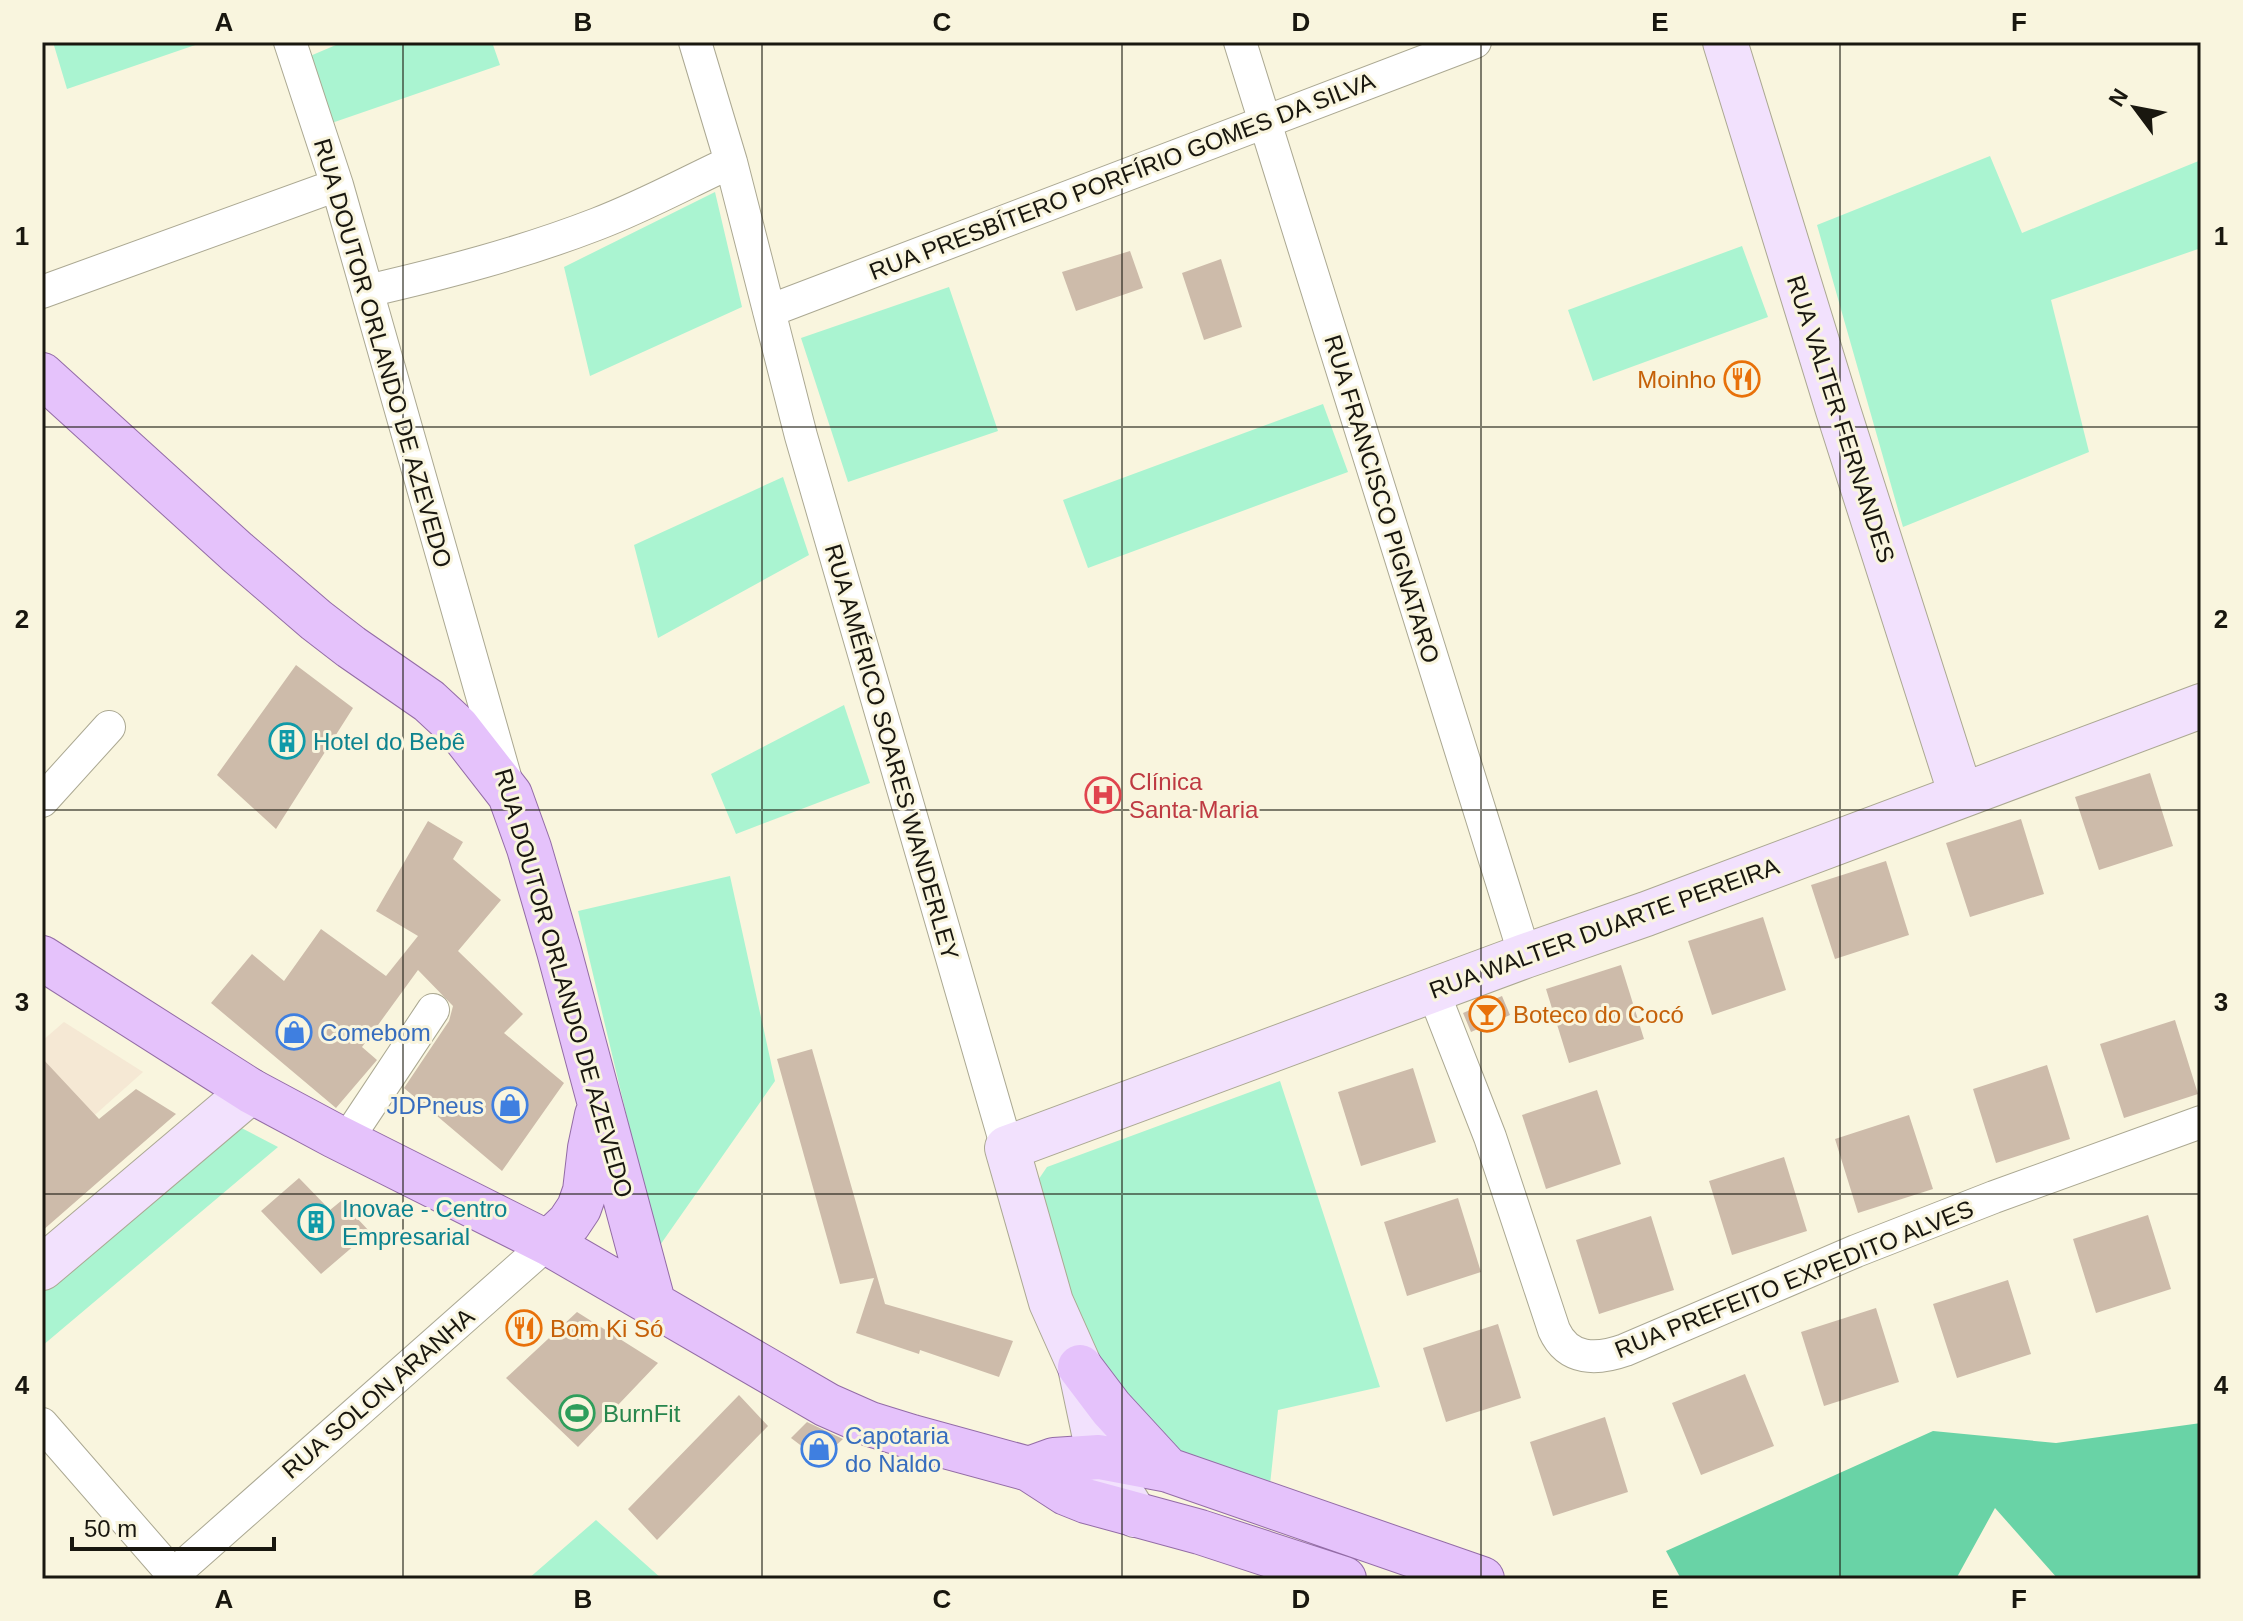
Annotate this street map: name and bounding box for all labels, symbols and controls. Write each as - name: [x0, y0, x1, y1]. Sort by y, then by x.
- text: A: [215, 7, 234, 37]
- text: B: [574, 7, 592, 37]
- text: C: [933, 7, 952, 37]
- text: D: [1292, 7, 1310, 37]
- text: E: [1651, 7, 1669, 37]
- text: F: [2011, 7, 2027, 37]
- street label: RUA PRESBÍTERO PORFÍRIO GOMES DA SILVA: [865, 67, 1379, 285]
- north arrow: [2095, 68, 2175, 148]
- text: N: [2104, 84, 2133, 111]
- street label: RUA DOUTOR ORLANDO DE AZEVEDO: [309, 135, 457, 571]
- text: 1: [15, 221, 29, 251]
- text: 1: [2214, 221, 2228, 251]
- street label: RUA VALTER FERNANDES: [1782, 272, 1900, 566]
- street label: RUA FRANCISCO PIGNATARO: [1319, 332, 1445, 666]
- restaurant icon: Moinho: [1723, 360, 1761, 398]
- place label: Moinho: [1637, 366, 1716, 393]
- street label: RUA AMÉRICO SOARES WANDERLEY: [820, 541, 964, 963]
- text: 2: [15, 604, 29, 634]
- text: 2: [2214, 604, 2228, 634]
- building icon: Hotel do Bebê: [268, 722, 306, 760]
- place label: Hotel do Bebê: [313, 728, 465, 755]
- street label: RUA DOUTOR ORLANDO DE AZEVEDO: [490, 765, 638, 1201]
- place label: Clínica Santa Maria: [1129, 768, 1259, 823]
- hospital icon: Clínica Santa Maria: [1084, 776, 1122, 814]
- street label: RUA WALTER DUARTE PEREIRA: [1425, 852, 1783, 1004]
- text: 3: [15, 987, 29, 1017]
- text: 3: [2214, 987, 2228, 1017]
- bar icon: Boteco do Cocó: [1468, 995, 1506, 1033]
- place label: Boteco do Cocó: [1513, 1001, 1684, 1028]
- shop icon: Comebom: [275, 1013, 313, 1051]
- place label: Comebom: [320, 1019, 431, 1046]
- shop icon: JDPneus: [491, 1086, 529, 1124]
- place label: JDPneus: [387, 1092, 484, 1119]
- place label: Inovae - Centro Empresarial: [342, 1195, 507, 1250]
- street label: RUA PREFEITO EXPEDITO ALVES: [1611, 1195, 1977, 1363]
- building icon: Inovae - Centro Empresarial: [297, 1203, 335, 1241]
- street label: RUA SOLON ARANHA: [277, 1302, 479, 1484]
- restaurant icon: Bom Ki Só: [505, 1309, 543, 1347]
- place label: Bom Ki Só: [550, 1315, 663, 1342]
- text: 4: [15, 1370, 30, 1400]
- text: 4: [2214, 1370, 2229, 1400]
- sports icon: BurnFit: [558, 1394, 596, 1432]
- place label: BurnFit: [603, 1400, 681, 1427]
- place label: Capotaria do Naldo: [845, 1422, 950, 1477]
- shop icon: Capotaria do Naldo: [800, 1430, 838, 1468]
- scale bar: [72, 1501, 274, 1551]
- text: 50 m: [84, 1515, 137, 1542]
- text: A: [215, 1584, 234, 1614]
- text: B: [574, 1584, 592, 1614]
- text: C: [933, 1584, 952, 1614]
- text: D: [1292, 1584, 1310, 1614]
- text: E: [1651, 1584, 1669, 1614]
- text: F: [2011, 1584, 2027, 1614]

